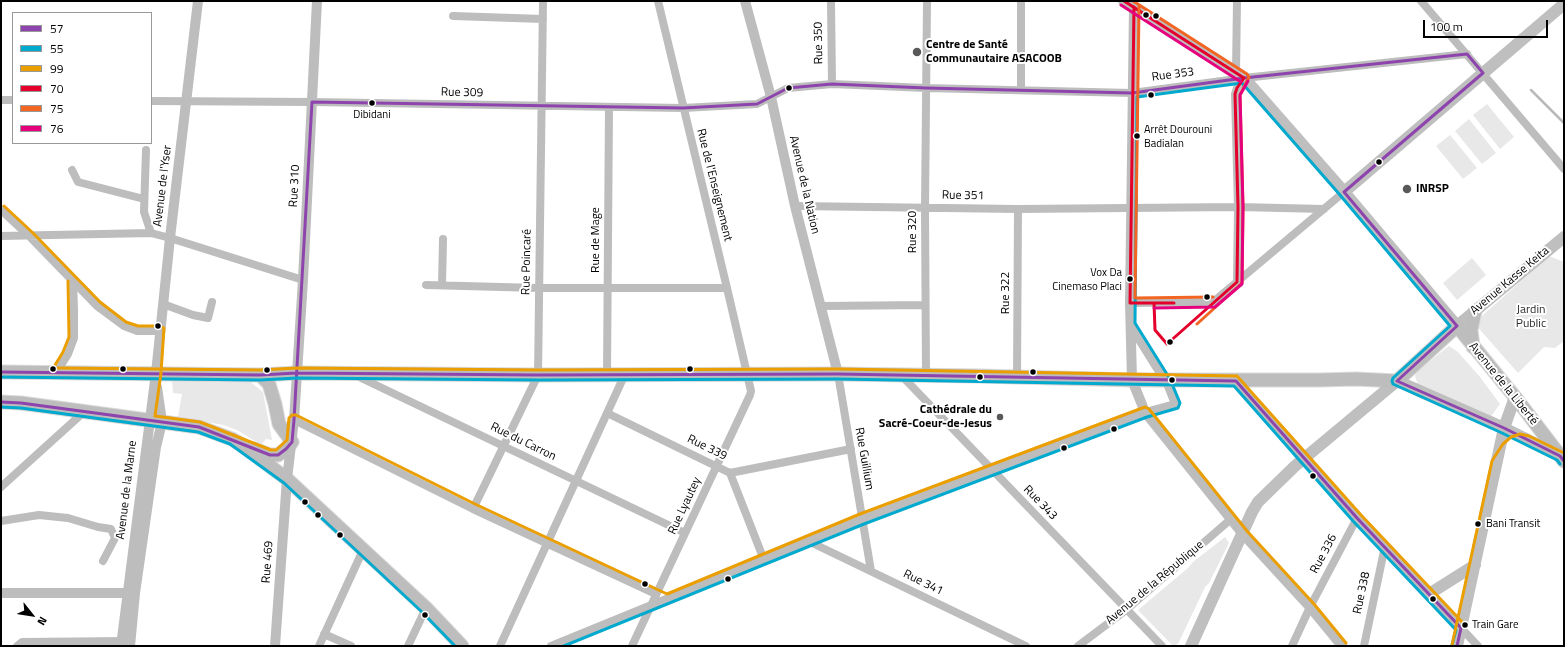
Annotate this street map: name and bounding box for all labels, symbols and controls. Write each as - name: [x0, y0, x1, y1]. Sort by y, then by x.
- unlabelled marker: [1141, 10, 1151, 20]
- unlabelled marker: [1151, 11, 1161, 21]
- legend: [12, 12, 152, 144]
- scale bar: [1425, 12, 1550, 38]
- text: 100 m: [1430, 17, 1463, 36]
- text: 57: [50, 19, 63, 38]
- street label: Rue 350: [811, 22, 827, 64]
- place label: Centre de Santé Communautaire ASACOOB: [926, 38, 1062, 66]
- text: 55: [50, 39, 63, 58]
- marker: Centre de Santé Communautaire ASACOOB: [911, 46, 923, 58]
- text: 99: [50, 59, 63, 78]
- street label: Rue 353: [1151, 65, 1195, 85]
- text: 70: [50, 79, 63, 98]
- unlabelled marker: [784, 83, 794, 93]
- street label: Rue 309: [441, 85, 483, 101]
- unlabelled marker: [1146, 90, 1156, 100]
- marker: Dibidani: [367, 98, 377, 108]
- text: 75: [50, 99, 63, 118]
- place label: Dibidani: [353, 108, 391, 122]
- text: 76: [50, 119, 63, 138]
- place label: Arrêt Dourouni Badialan: [1144, 123, 1212, 149]
- street label: Rue de l'Enseignement: [693, 127, 735, 243]
- marker: Arrêt Dourouni Badialan: [1132, 131, 1142, 141]
- street label: Avenue de la Nation: [786, 134, 822, 236]
- street label: Avenue de l'Yser: [151, 144, 175, 228]
- unlabelled marker: [1374, 157, 1384, 167]
- street label: Rue 310: [287, 164, 303, 208]
- place label: INRSP: [1416, 182, 1449, 196]
- marker: INRSP: [1401, 183, 1413, 195]
- street label: Rue 351: [942, 188, 984, 204]
- street label: Rue de Mage: [589, 207, 603, 273]
- street label: Rue 320: [906, 211, 920, 253]
- street label: Rue Poincaré: [519, 229, 535, 295]
- street label: Avenue Kasse Keita: [1468, 244, 1552, 318]
- place label: Vox Da Cinemaso Placi: [1052, 266, 1122, 292]
- street label: Rue 322: [999, 272, 1013, 314]
- marker: Vox Da Cinemaso Placi: [1125, 274, 1135, 284]
- unlabelled marker: [1202, 292, 1212, 302]
- park label: Jardin Public: [1516, 303, 1546, 331]
- unlabelled marker: [153, 321, 163, 331]
- unlabelled marker: [1165, 337, 1175, 347]
- street label: Avenue de la Liberté: [1465, 340, 1541, 428]
- unlabelled marker: [48, 364, 58, 374]
- unlabelled marker: [118, 364, 128, 374]
- unlabelled marker: [685, 364, 695, 374]
- unlabelled marker: [262, 365, 272, 375]
- unlabelled marker: [1028, 367, 1038, 377]
- unlabelled marker: [975, 372, 985, 382]
- unlabelled marker: [1167, 375, 1177, 385]
- place label: Cathédrale du Sacré-Coeur-de-Jesus: [879, 403, 992, 431]
- marker: Cathédrale du Sacré-Coeur-de-Jesus: [995, 412, 1005, 422]
- street label: Rue du Carron: [488, 420, 558, 464]
- unlabelled marker: [1109, 424, 1119, 434]
- street label: Rue Guillium: [851, 427, 877, 491]
- street label: Rue 339: [685, 432, 729, 464]
- street label: Avenue de la Marne: [114, 440, 140, 540]
- unlabelled marker: [1059, 443, 1069, 453]
- unlabelled marker: [1308, 471, 1318, 481]
- street label: Rue Lyautey: [665, 475, 705, 537]
- street label: Rue 343: [1020, 483, 1060, 523]
- unlabelled marker: [300, 497, 310, 507]
- unlabelled marker: [313, 510, 323, 520]
- place label: Bani Transit: [1486, 517, 1540, 531]
- marker: Bani Transit: [1473, 519, 1483, 529]
- unlabelled marker: [335, 530, 345, 540]
- street label: Rue 336: [1308, 532, 1340, 576]
- street label: Avenue de la République: [1103, 538, 1207, 628]
- street label: Rue 469: [259, 540, 277, 584]
- street label: Rue 341: [901, 567, 945, 599]
- street label: Rue 338: [1351, 571, 1373, 615]
- unlabelled marker: [723, 574, 733, 584]
- unlabelled marker: [640, 579, 650, 589]
- unlabelled marker: [1428, 594, 1438, 604]
- north arrow: [12, 595, 52, 635]
- unlabelled marker: [420, 610, 430, 620]
- text: N: [34, 614, 51, 628]
- place label: Train Gare: [1472, 618, 1518, 632]
- marker: Train Gare: [1460, 620, 1470, 630]

